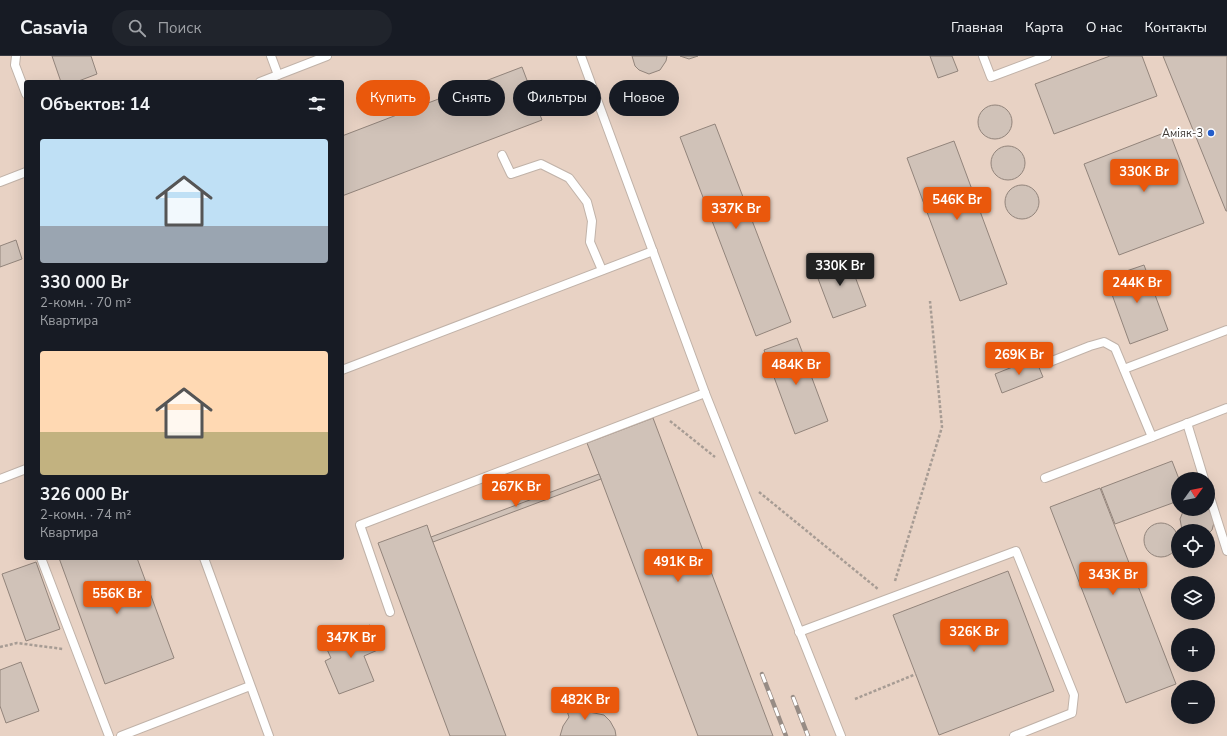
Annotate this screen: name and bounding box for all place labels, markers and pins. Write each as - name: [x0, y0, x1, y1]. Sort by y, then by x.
- place label: Аміяк-3: [1162, 126, 1203, 141]
- marker: Аміяк-3: [1206, 128, 1216, 138]
- pin: 330K Br: [1107, 159, 1181, 193]
- pin: 546K Br: [920, 187, 994, 221]
- pin: 337K Br: [699, 196, 773, 230]
- pin: 330K Br: [803, 253, 877, 287]
- pin: 244K Br: [1100, 270, 1174, 304]
- pin: 269K Br: [982, 342, 1056, 376]
- pin: 484K Br: [759, 352, 833, 386]
- pin: 267K Br: [479, 474, 553, 508]
- pin: 491K Br: [641, 549, 715, 583]
- pin: 343K Br: [1076, 562, 1150, 596]
- pin: 556K Br: [80, 581, 154, 615]
- pin: 326K Br: [937, 619, 1011, 653]
- pin: 347K Br: [314, 625, 388, 659]
- pin: 482K Br: [548, 687, 622, 721]

